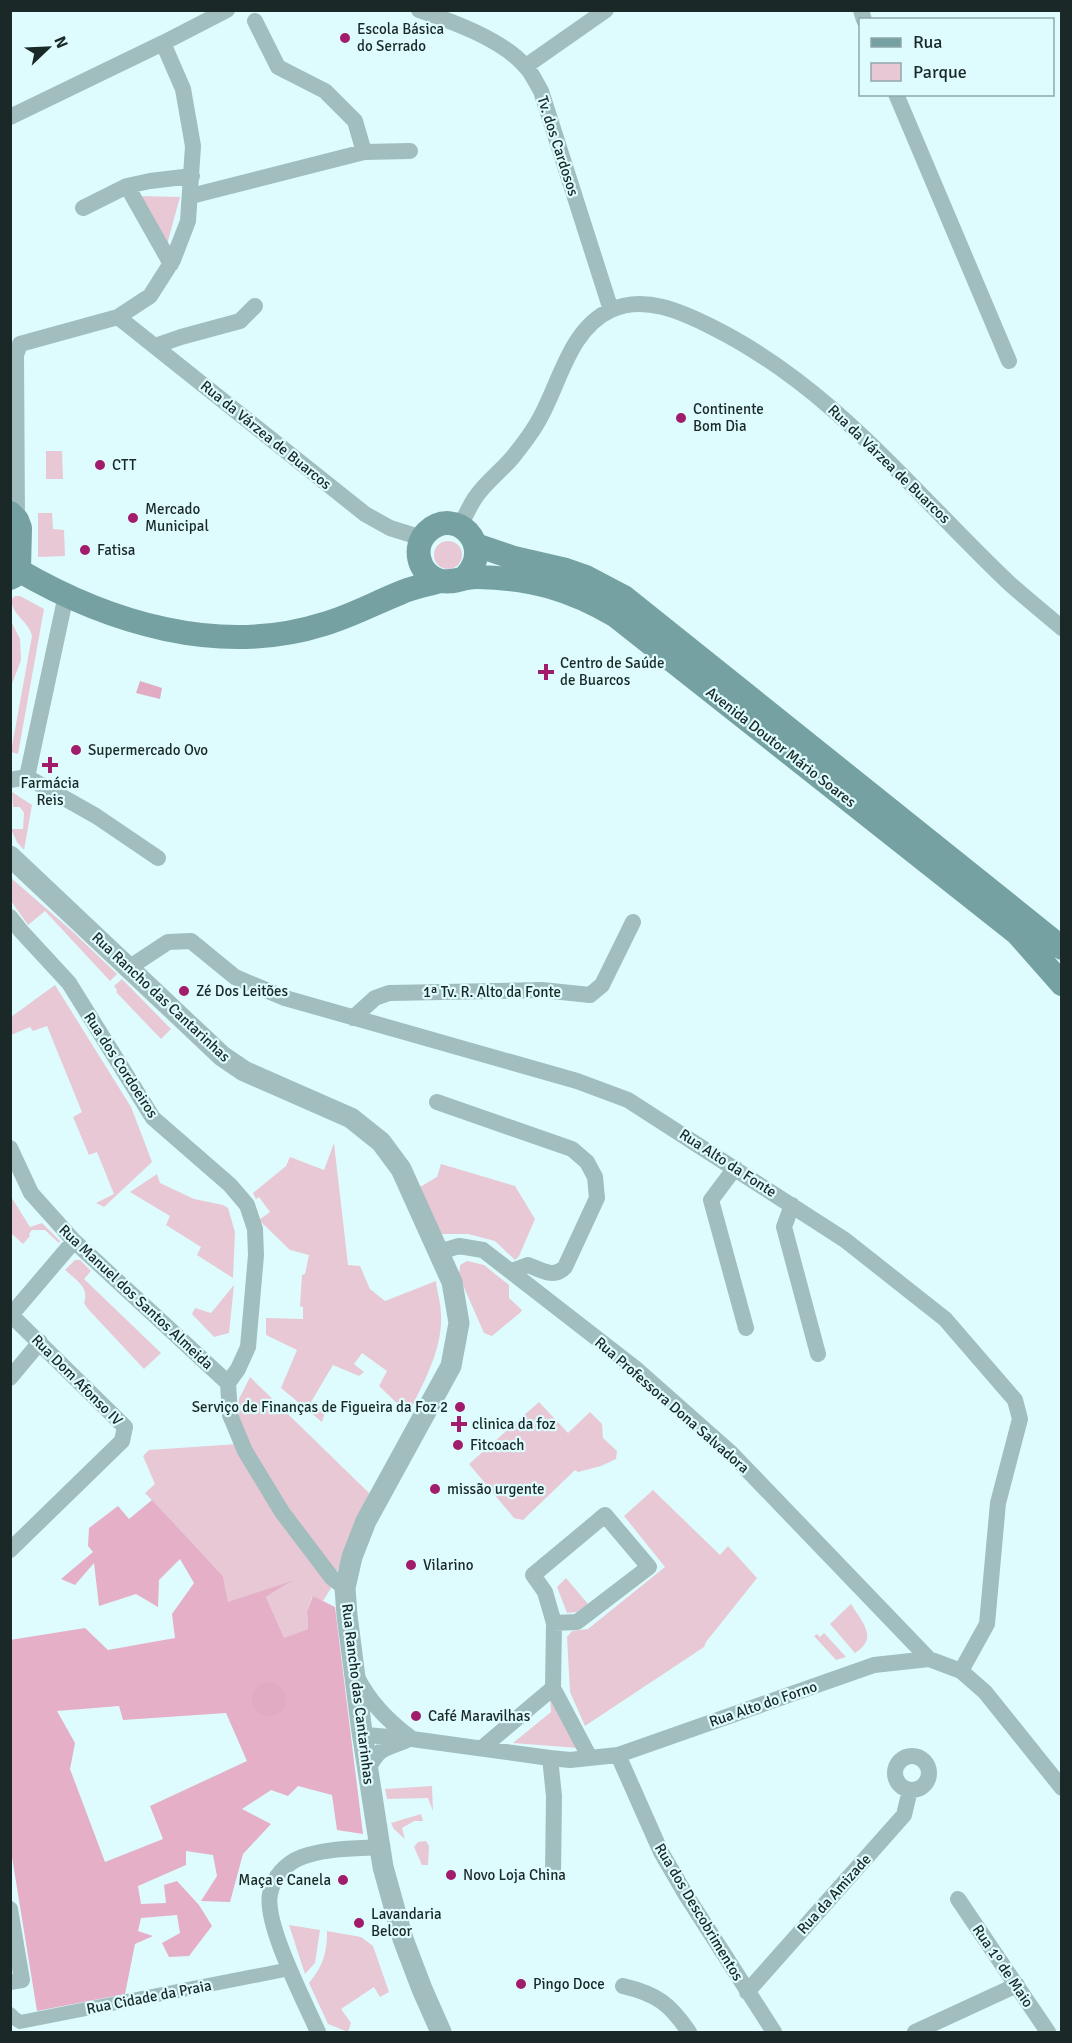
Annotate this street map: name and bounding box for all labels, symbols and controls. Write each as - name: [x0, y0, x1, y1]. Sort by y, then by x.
- north arrow: [18, 18, 78, 78]
- legend: [859, 18, 1054, 96]
- place label: Escola Básica do Serrado: [357, 20, 444, 55]
- marker: Escola Básica do Serrado: [338, 31, 352, 45]
- text: Rua: [913, 31, 942, 53]
- text: N: [50, 33, 72, 52]
- text: Parque: [913, 61, 967, 83]
- street label: Tv. dos Cardosos: [533, 94, 583, 199]
- street label: Rua da Várzea de Buarcos: [197, 377, 335, 494]
- place label: Continente Bom Dia: [693, 400, 764, 435]
- street label: Rua da Várzea de Buarcos: [824, 401, 954, 527]
- marker: Continente Bom Dia: [674, 411, 688, 425]
- place label: CTT: [112, 456, 137, 474]
- marker: CTT: [93, 458, 107, 472]
- place label: Mercado Municipal: [145, 500, 209, 535]
- marker: Mercado Municipal: [126, 511, 140, 525]
- place label: Fatisa: [97, 541, 135, 559]
- marker: Fatisa: [78, 543, 92, 557]
- place label: Centro de Saúde de Buarcos: [560, 654, 665, 689]
- marker: Centro de Saúde de Buarcos: [537, 663, 555, 681]
- street label: Avenida Doutor Mário Soares: [702, 683, 860, 811]
- place label: Supermercado Ovo: [88, 741, 208, 759]
- marker: Supermercado Ovo: [69, 743, 83, 757]
- marker: Farmácia Reis: [43, 758, 57, 772]
- place label: Farmácia Reis: [21, 774, 79, 809]
- street label: Rua Rancho das Cantarinhas: [88, 928, 234, 1066]
- place label: Zé Dos Leitões: [196, 982, 289, 1000]
- street label: 1ª Tv. R. Alto da Fonte: [423, 983, 561, 1001]
- marker: Zé Dos Leitões: [177, 984, 191, 998]
- street label: Rua dos Cordoeiros: [80, 1009, 162, 1122]
- street label: Rua Alto da Fonte: [676, 1125, 780, 1201]
- street label: Rua Manuel dos Santos Almeida: [55, 1221, 217, 1373]
- street label: Rua Dom Afonso IV: [28, 1331, 126, 1429]
- street label: Rua Professora Dona Salvadora: [591, 1333, 753, 1477]
- place label: Serviço de Finanças de Figueira da Foz 2: [192, 1398, 448, 1416]
- marker: Serviço de Finanças de Figueira da Foz 2: [453, 1400, 467, 1414]
- marker: clinica da foz: [450, 1415, 468, 1433]
- place label: clinica da foz: [472, 1415, 556, 1433]
- place label: Fitcoach: [470, 1436, 525, 1454]
- marker: Fitcoach: [451, 1438, 465, 1452]
- place label: missão urgente: [447, 1480, 545, 1498]
- marker: missão urgente: [428, 1482, 442, 1496]
- place label: Vilarino: [423, 1556, 474, 1574]
- marker: Vilarino: [404, 1558, 418, 1572]
- street label: Rua Rancho das Cantarinhas: [338, 1602, 378, 1786]
- street label: Rua Alto do Forno: [707, 1677, 820, 1731]
- place label: Café Maravilhas: [428, 1707, 531, 1725]
- marker: Café Maravilhas: [409, 1709, 423, 1723]
- street label: Rua dos Descobrimentos: [651, 1840, 747, 1984]
- street label: Rua da Amizade: [793, 1850, 875, 1938]
- place label: Novo Loja China: [463, 1866, 566, 1884]
- marker: Novo Loja China: [444, 1868, 458, 1882]
- place label: Maça e Canela: [238, 1871, 331, 1889]
- marker: Maça e Canela: [336, 1873, 350, 1887]
- place label: Lavandaria Belcor: [371, 1905, 442, 1940]
- marker: Lavandaria Belcor: [352, 1916, 366, 1930]
- street label: Rua 1º de Maio: [969, 1921, 1037, 2011]
- place label: Pingo Doce: [533, 1975, 605, 1993]
- street label: Rua Cidade da Praia: [85, 1976, 213, 2018]
- marker: Pingo Doce: [514, 1977, 528, 1991]

